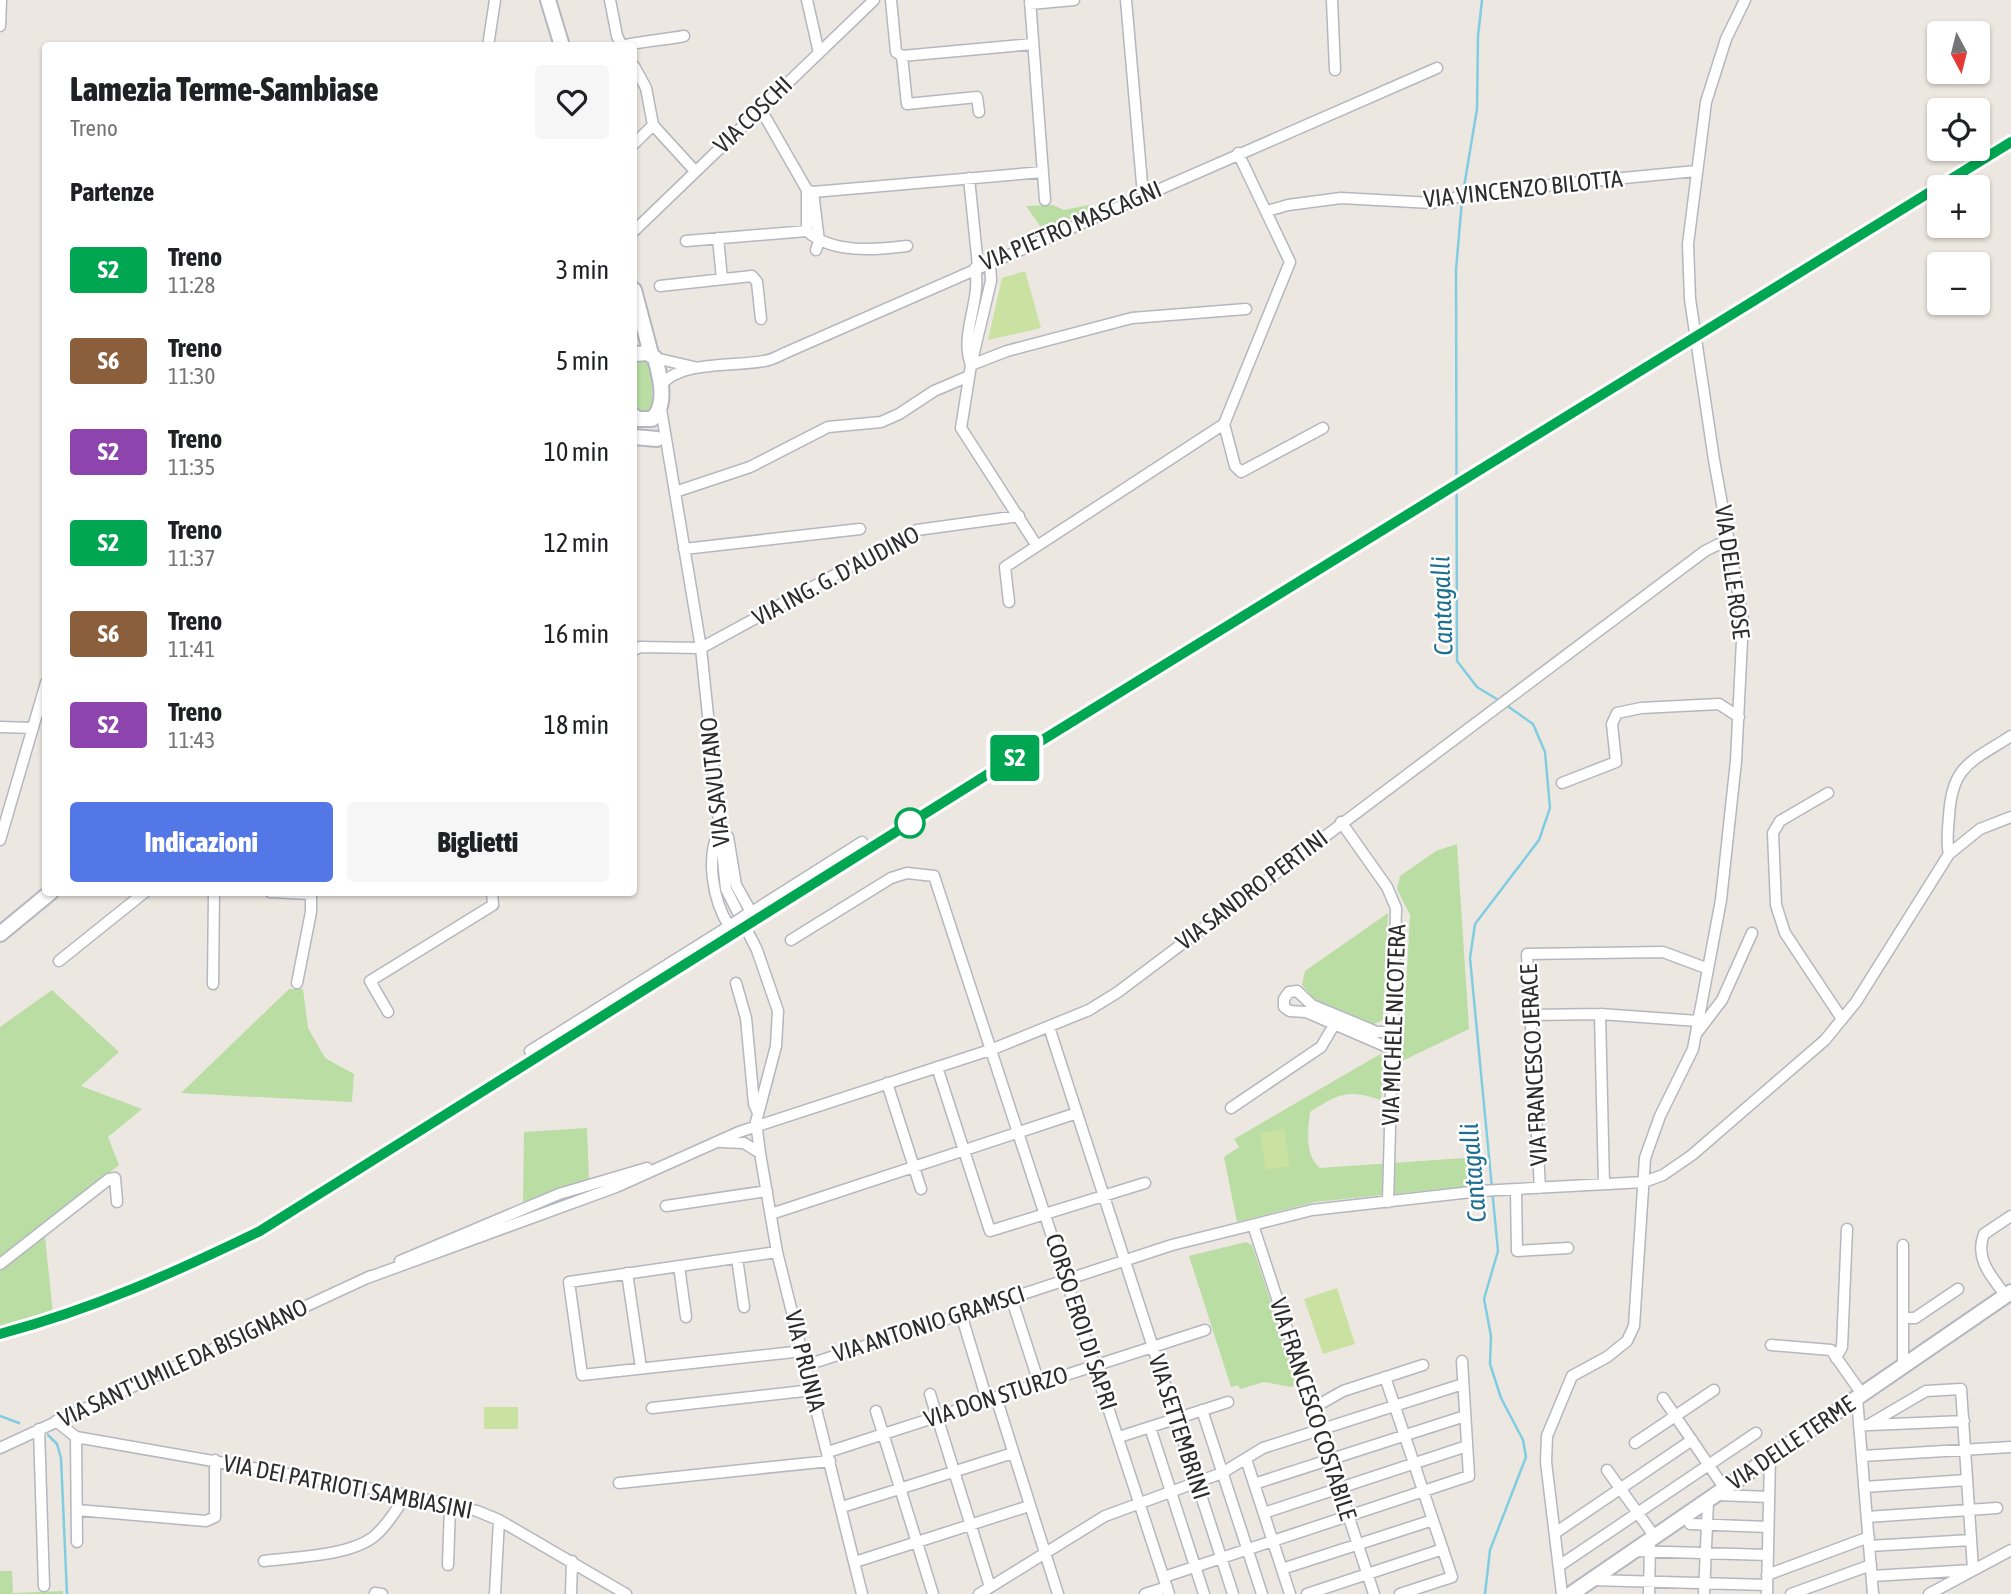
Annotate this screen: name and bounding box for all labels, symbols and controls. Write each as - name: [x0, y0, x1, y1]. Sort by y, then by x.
- north arrow: [1927, 21, 1990, 84]
- map controls: [1927, 21, 1990, 315]
- button: heart: [535, 65, 609, 139]
- text: Lamezia Terme-Sambiase: [70, 70, 379, 108]
- street label: VIA COSCHI: [708, 71, 797, 158]
- button: locate: [1927, 98, 1990, 161]
- text: Treno: [70, 115, 118, 141]
- street label: VIA VINCENZO BILOTTA: [1422, 165, 1624, 212]
- street label: VIA PIETRO MASCAGNI: [976, 175, 1165, 276]
- button: +: [1927, 175, 1990, 238]
- text: Partenze: [70, 177, 154, 207]
- text: Treno: [168, 242, 222, 272]
- button: −: [1927, 252, 1990, 315]
- text: 3 min: [556, 255, 609, 285]
- text: S2: [98, 256, 119, 283]
- text: 11:28: [168, 272, 215, 298]
- text: Treno: [168, 333, 222, 363]
- text: 5 min: [556, 346, 609, 376]
- text: S6: [98, 347, 119, 374]
- text: 11:30: [168, 363, 215, 389]
- text: Treno: [168, 424, 222, 454]
- text: 10 min: [544, 437, 609, 467]
- text: S2: [98, 438, 119, 465]
- text: 11:35: [168, 454, 215, 480]
- street label: VIA DELLE ROSE: [1710, 503, 1755, 641]
- text: Treno: [168, 515, 222, 545]
- street label: VIA ING. G. D'AUDINO: [748, 520, 924, 631]
- text: 12 min: [544, 528, 609, 558]
- text: S2: [98, 529, 119, 556]
- text: 11:37: [168, 545, 215, 571]
- water label: Cantagalli: [1425, 556, 1459, 656]
- text: Treno: [168, 606, 222, 636]
- text: 16 min: [544, 619, 609, 649]
- text: S6: [98, 620, 119, 647]
- text: 11:41: [168, 636, 215, 662]
- text: Treno: [168, 697, 222, 727]
- text: 18 min: [544, 710, 609, 740]
- text: S2: [98, 711, 119, 738]
- street label: VIA SAVUTANO: [694, 716, 735, 848]
- text: 11:43: [168, 727, 215, 753]
- line badge: S2: [984, 735, 1046, 781]
- text: S2: [1004, 744, 1026, 771]
- button: Indicazioni: [70, 802, 333, 882]
- button: Biglietti: [347, 802, 609, 882]
- unlabelled marker: [895, 808, 925, 838]
- street label: VIA SANDRO PERTINI: [1171, 824, 1333, 955]
- street label: VIA MICHELE NICOTERA: [1376, 924, 1411, 1126]
- street label: VIA FRANCESCO JERACE: [1515, 963, 1552, 1167]
- water label: Cantagalli: [1454, 1122, 1492, 1224]
- street label: CORSO EROI DI SAPRI: [1040, 1230, 1123, 1413]
- street label: VIA ANTONIO GRAMSCI: [830, 1280, 1028, 1367]
- street label: VIA SANT'UMILE DA BISIGNANO: [54, 1293, 312, 1432]
- street label: VIA FRANCESCO COSTABILE: [1265, 1294, 1362, 1523]
- street label: VIA PRUNIA: [780, 1308, 831, 1414]
- street label: VIA SETTEMBRINI: [1143, 1351, 1216, 1503]
- street label: VIA DON STURZO: [921, 1361, 1071, 1432]
- street label: VIA DELLE TERME: [1722, 1390, 1860, 1495]
- street label: VIA DEI PATRIOTI SAMBIASINI: [221, 1449, 475, 1524]

